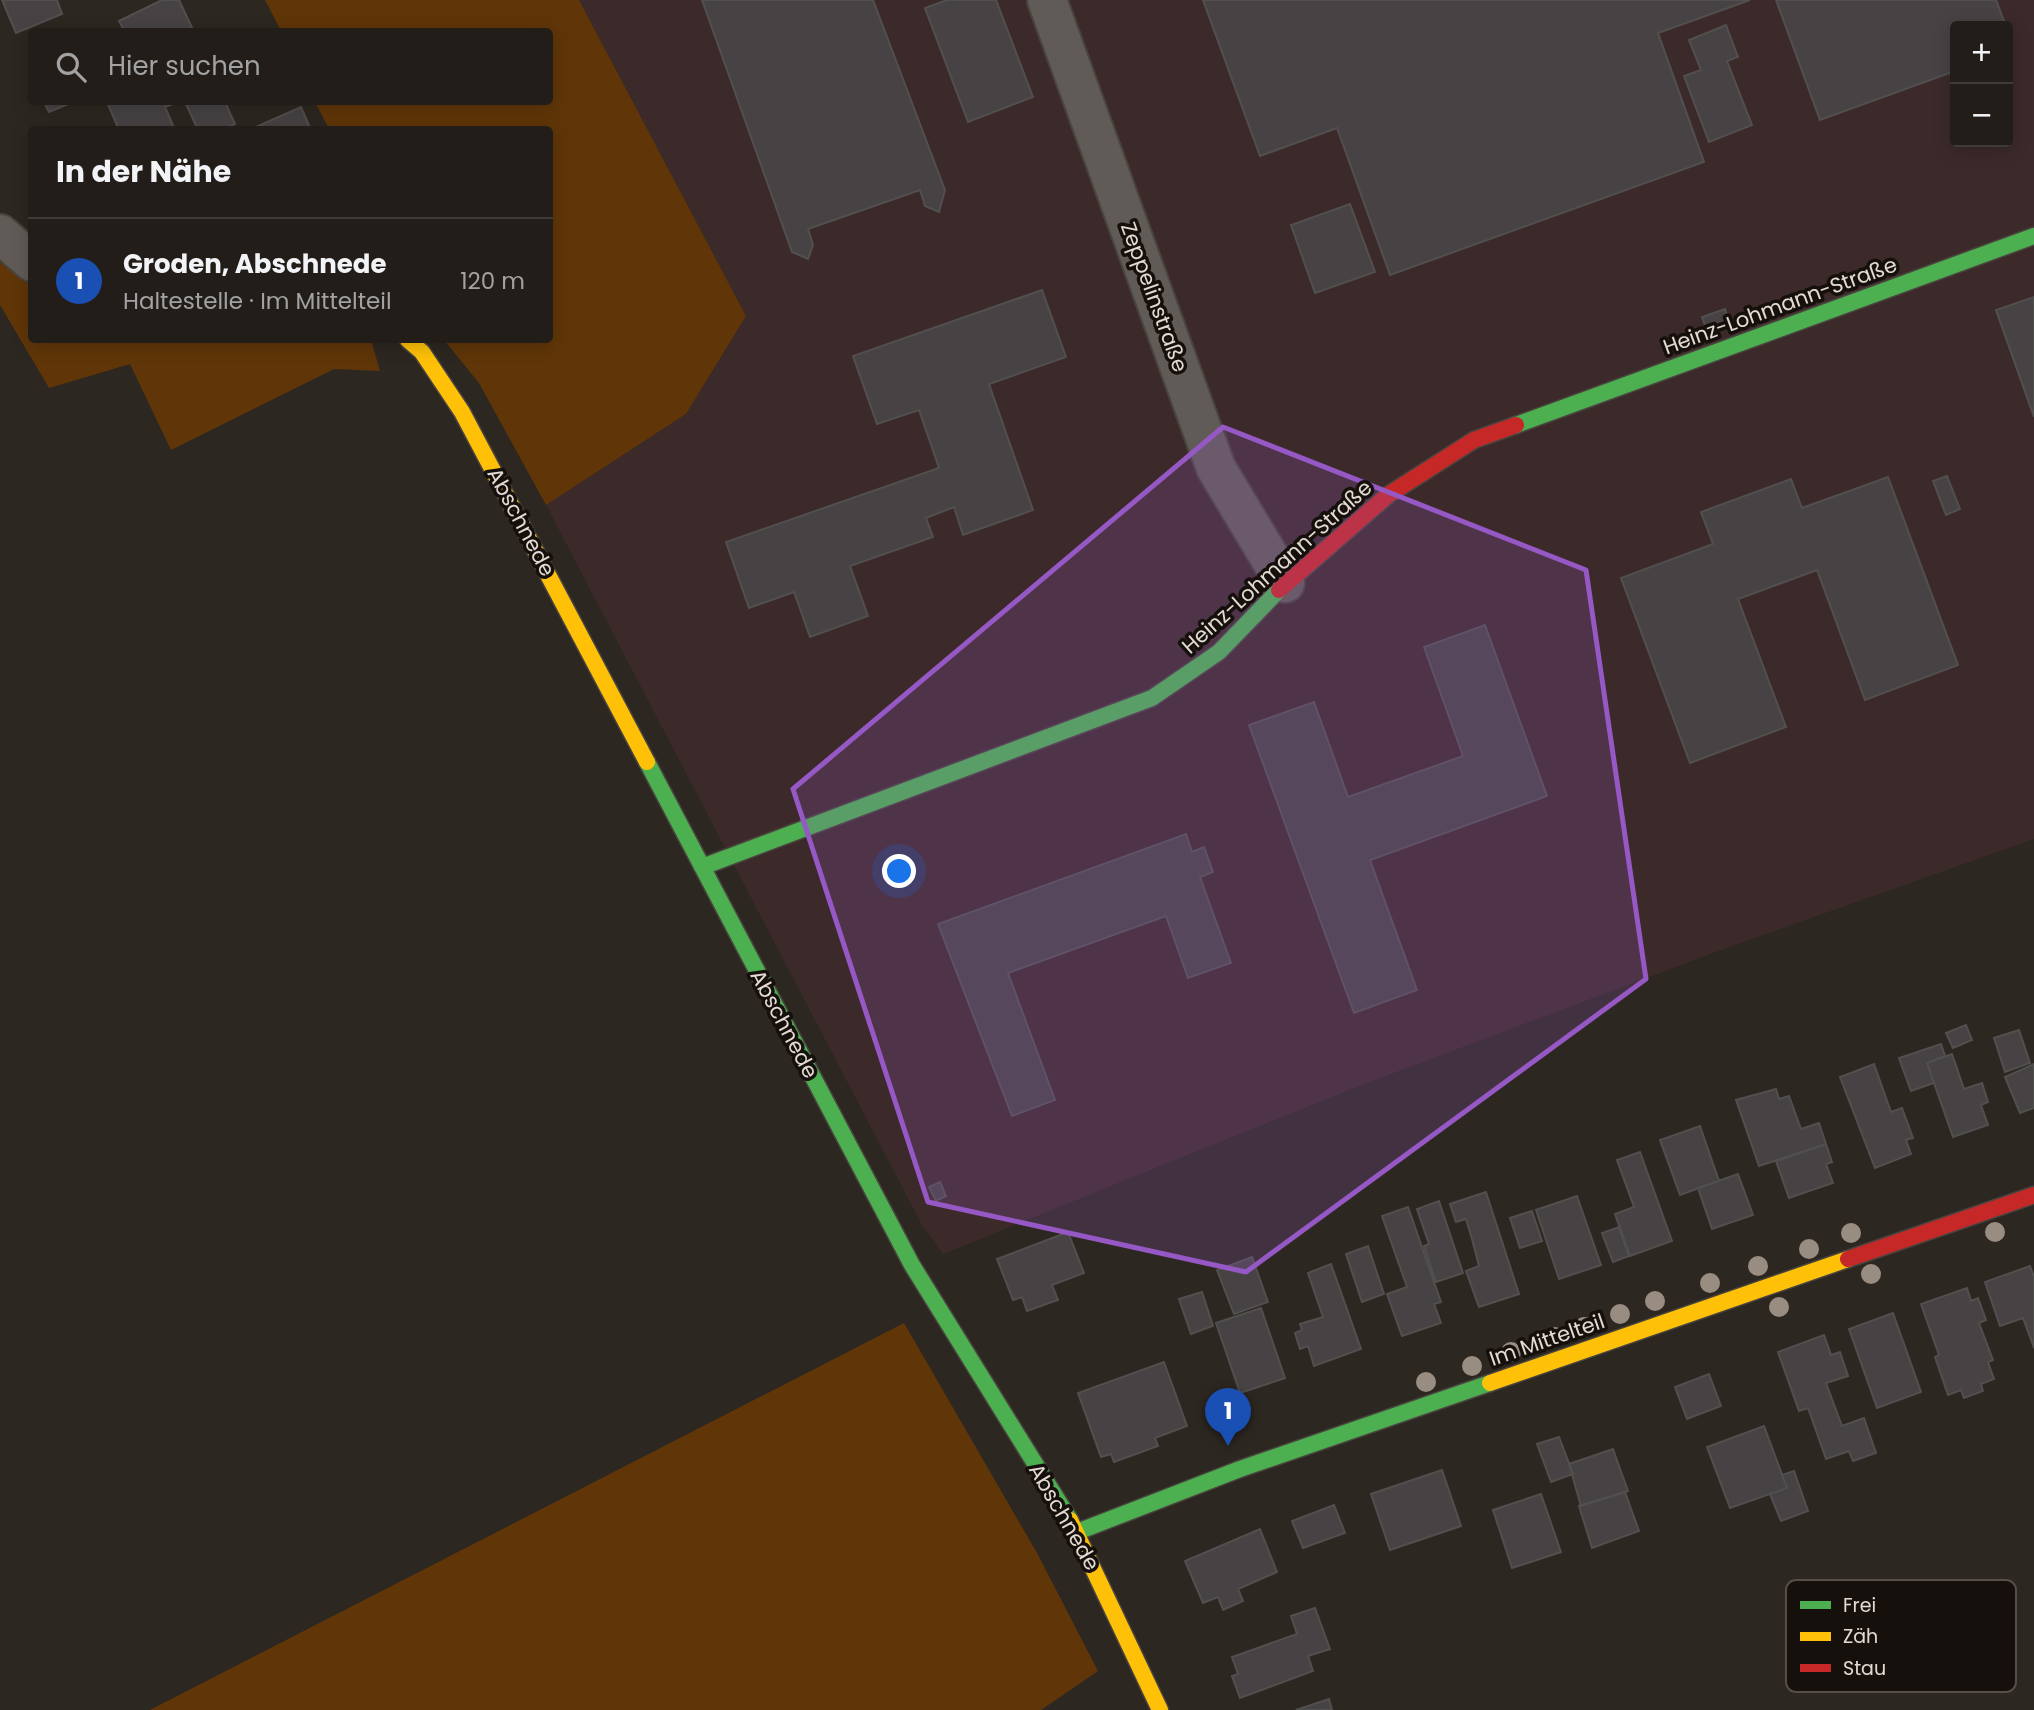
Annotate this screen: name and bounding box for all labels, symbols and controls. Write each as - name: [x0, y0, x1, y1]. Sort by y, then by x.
- map controls: [1950, 21, 2013, 147]
- button: +: [1950, 21, 2013, 84]
- search box: [28, 28, 553, 105]
- icon: search: [52, 48, 90, 86]
- text: Hier suchen: [108, 48, 261, 84]
- button: −: [1950, 84, 2013, 147]
- text: In der Nähe: [56, 150, 231, 193]
- street label: Zeppelinstraße: [1114, 218, 1195, 376]
- text: Groden, Abschnede: [123, 246, 386, 282]
- street label: Heinz-Lohmann-Straße: [1659, 250, 1901, 361]
- text: 1: [75, 265, 83, 297]
- text: 120 m: [460, 265, 525, 297]
- text: Haltestelle · Im Mittelteil: [123, 285, 392, 317]
- street label: Abschnede: [481, 462, 562, 581]
- street label: Heinz-Lohmann-Straße: [1175, 473, 1378, 660]
- your location: [882, 854, 916, 888]
- street label: Abschnede: [744, 964, 825, 1083]
- street label: Im Mittelteil: [1485, 1306, 1608, 1373]
- pin: 1: [1205, 1388, 1251, 1446]
- street label: Abschnede: [1022, 1458, 1107, 1576]
- legend: [1786, 1580, 2016, 1692]
- text: Frei: [1843, 1592, 1876, 1619]
- text: Zäh: [1843, 1623, 1878, 1650]
- text: Stau: [1843, 1655, 1886, 1682]

